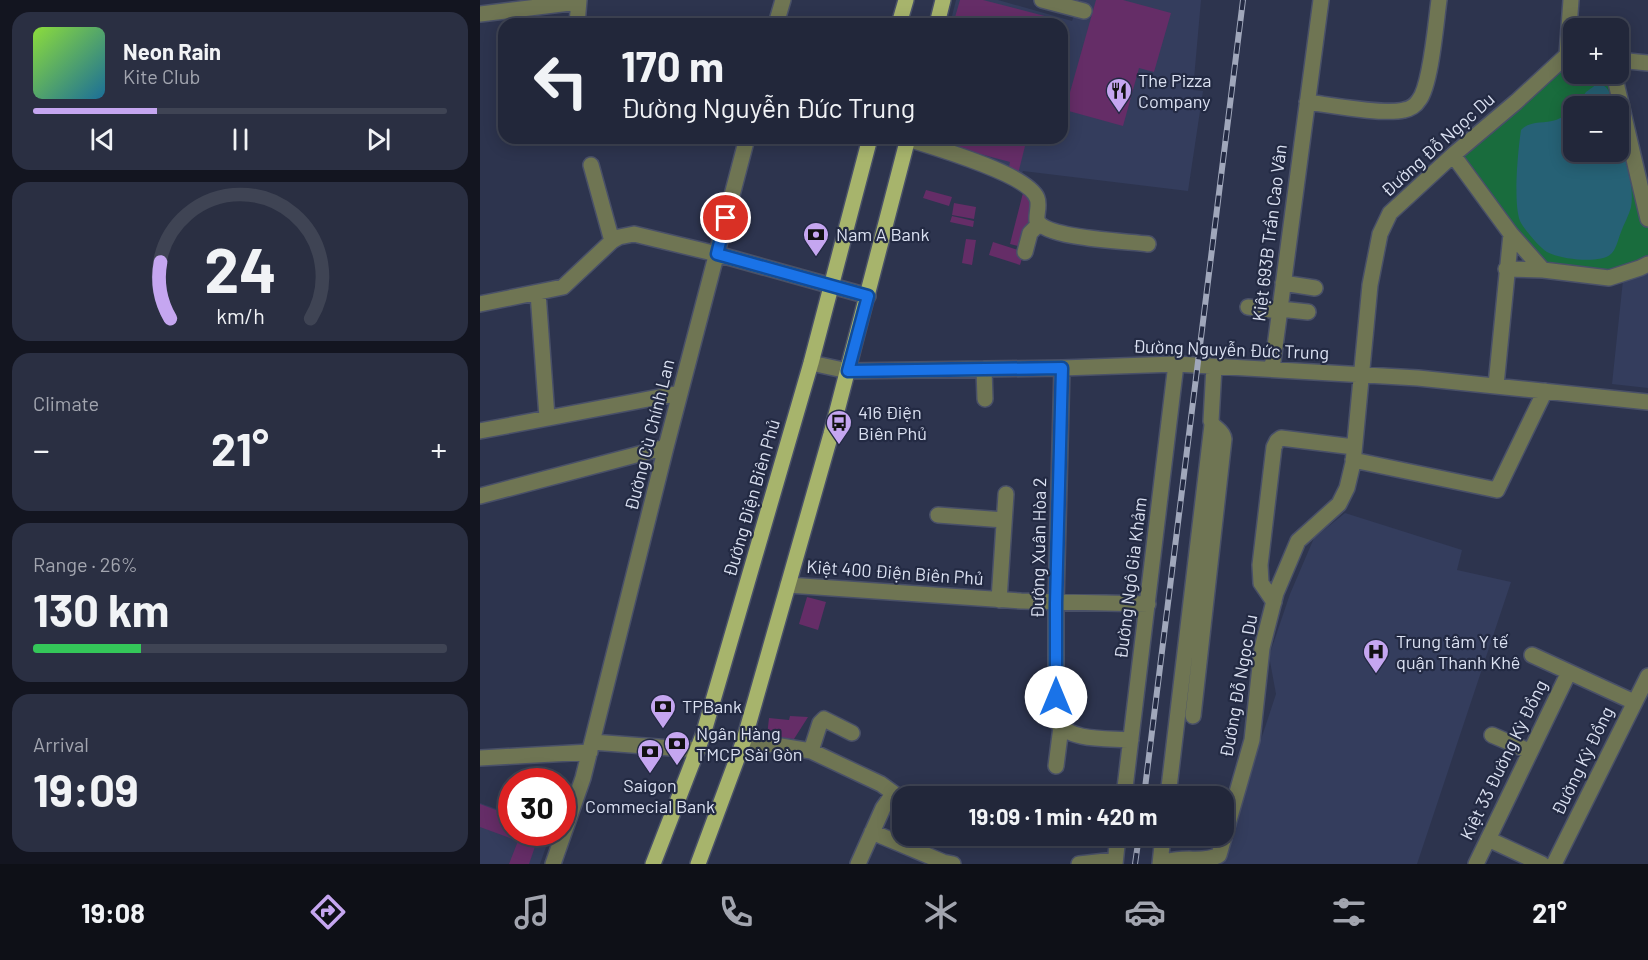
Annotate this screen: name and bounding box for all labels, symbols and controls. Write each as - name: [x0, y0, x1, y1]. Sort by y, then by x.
- map controls: [1563, 18, 1629, 162]
- button: +: [1563, 18, 1629, 84]
- text: Neon Rain: [123, 38, 221, 64]
- text: 170 m: [621, 40, 724, 90]
- icon: left: [522, 42, 600, 120]
- text: Kite Club: [123, 64, 200, 88]
- place label: The Pizza Company: [1138, 69, 1211, 112]
- restaurant icon: The Pizza Company: [1104, 76, 1134, 114]
- street label: Đường Đỗ Ngọc Du: [1376, 88, 1498, 201]
- text: Đường Nguyễn Đức Trung: [621, 91, 915, 123]
- button: −: [1563, 96, 1629, 162]
- icon: previous: [86, 123, 119, 156]
- icon: pause: [224, 123, 257, 156]
- icon: next: [362, 123, 395, 156]
- street label: Kiệt 693B Trần Cao Vân: [1247, 143, 1291, 323]
- pin: [700, 192, 751, 243]
- icon: arrive: [709, 201, 742, 234]
- bank icon: Nam A Bank: [801, 220, 831, 258]
- place label: Nam A Bank: [836, 223, 929, 245]
- text: 24: [204, 231, 276, 305]
- text: km/h: [216, 303, 264, 328]
- street label: Đường Nguyễn Đức Trung: [1133, 335, 1329, 363]
- street label: Đường Cù Chính Lan: [620, 357, 678, 513]
- text: Climate: [33, 391, 99, 415]
- place label: 416 Điện Biên Phủ: [858, 401, 927, 444]
- bus stop icon: 416 Điện Biên Phủ: [824, 408, 854, 446]
- street label: Đường Điện Biên Phủ: [718, 416, 784, 579]
- text: 21°: [211, 421, 269, 475]
- text: −: [33, 429, 50, 469]
- text: +: [431, 429, 447, 469]
- street label: Đường Xuân Hòa 2: [1026, 477, 1050, 619]
- street label: Đường Ngô Gia Khảm: [1109, 496, 1151, 660]
- text: Range · 26%: [33, 552, 138, 576]
- street label: Kiệt 400 Điện Biên Phủ: [806, 555, 984, 589]
- text: 130 km: [33, 582, 169, 636]
- street label: Đường Đỗ Ngọc Du: [1215, 613, 1261, 759]
- place label: Trung tâm Y tế quận Thanh Khê: [1396, 630, 1520, 673]
- hospital icon: Trung tâm Y tế quận Thanh Khê: [1361, 637, 1391, 675]
- position arrow: [1024, 665, 1088, 729]
- street label: Kiệt 33 Đường Kỳ Đồng: [1455, 676, 1551, 843]
- bank icon: TPBank: [648, 692, 678, 730]
- place label: TPBank: [682, 695, 742, 717]
- street label: Đường Kỳ Đồng: [1546, 703, 1618, 818]
- place label: Ngân Hàng TMCP Sài Gòn: [696, 722, 803, 765]
- bank icon: Ngân Hàng TMCP Sài Gòn: [662, 729, 692, 767]
- text: Arrival: [33, 732, 89, 756]
- bank icon: Saigon Commecial Bank: [635, 737, 665, 775]
- text: 19:09: [33, 762, 139, 816]
- speed limit sign: 30: [498, 768, 576, 846]
- place label: Saigon Commecial Bank: [585, 774, 715, 817]
- text: 19:09 · 1 min · 420 m: [969, 803, 1157, 829]
- icon: directions: [307, 891, 349, 933]
- icon: music: [511, 891, 553, 933]
- icon: phone: [715, 891, 757, 933]
- icon: climate: [920, 891, 962, 933]
- icon: car: [1124, 891, 1166, 933]
- icon: filters: [1328, 891, 1370, 933]
- text: 19:08: [81, 896, 145, 928]
- text: 21°: [1532, 896, 1567, 928]

